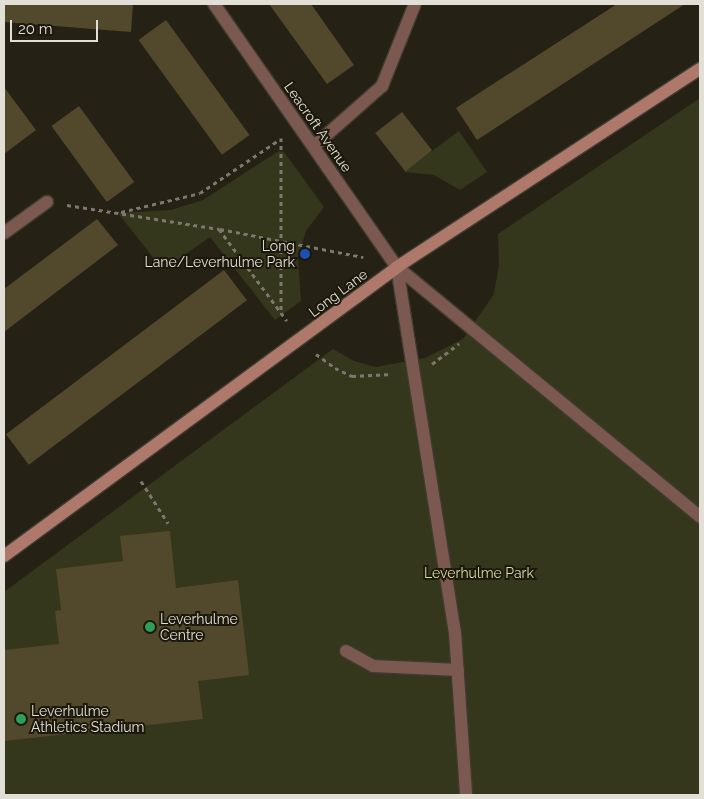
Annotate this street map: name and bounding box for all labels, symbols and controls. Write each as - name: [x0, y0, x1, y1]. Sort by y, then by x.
- scale bar: [12, 10, 100, 42]
- text: 20 m: [18, 20, 53, 38]
- street label: Leacroft Avenue: [281, 79, 355, 175]
- place label: Long Lane/Leverhulme Park: [144, 238, 295, 270]
- marker: Long Lane/Leverhulme Park: [299, 248, 311, 260]
- street label: Long Lane: [305, 266, 371, 320]
- park label: Leverhulme Park: [424, 565, 534, 581]
- place label: Leverhulme Centre: [160, 611, 238, 644]
- marker: Leverhulme Centre: [144, 621, 156, 633]
- place label: Leverhulme Athletics Stadium: [31, 703, 144, 736]
- marker: Leverhulme Athletics Stadium: [15, 713, 27, 725]

